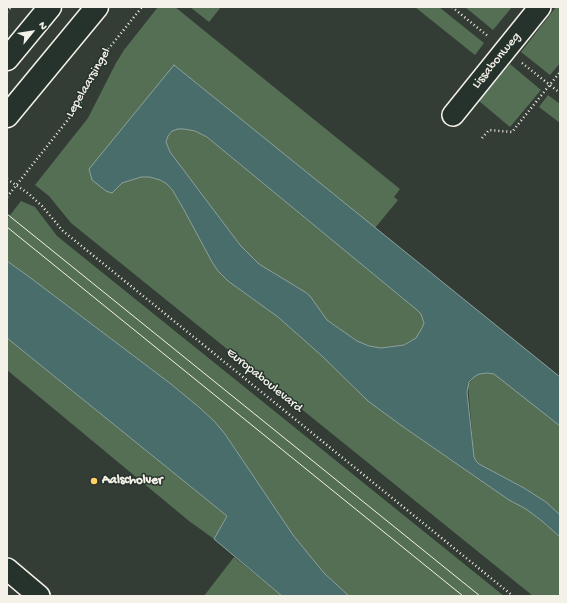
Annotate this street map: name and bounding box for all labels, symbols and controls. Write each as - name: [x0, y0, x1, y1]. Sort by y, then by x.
- north arrow: [12, 12, 52, 52]
- text: N: [35, 20, 49, 32]
- street label: Lissabonweg: [469, 30, 525, 92]
- street label: Lepelaarsingel: [63, 46, 115, 120]
- street label: Europaboulevard: [223, 345, 305, 417]
- place label: Aalscholver: [102, 473, 163, 489]
- marker: Aalscholver: [89, 476, 99, 486]

